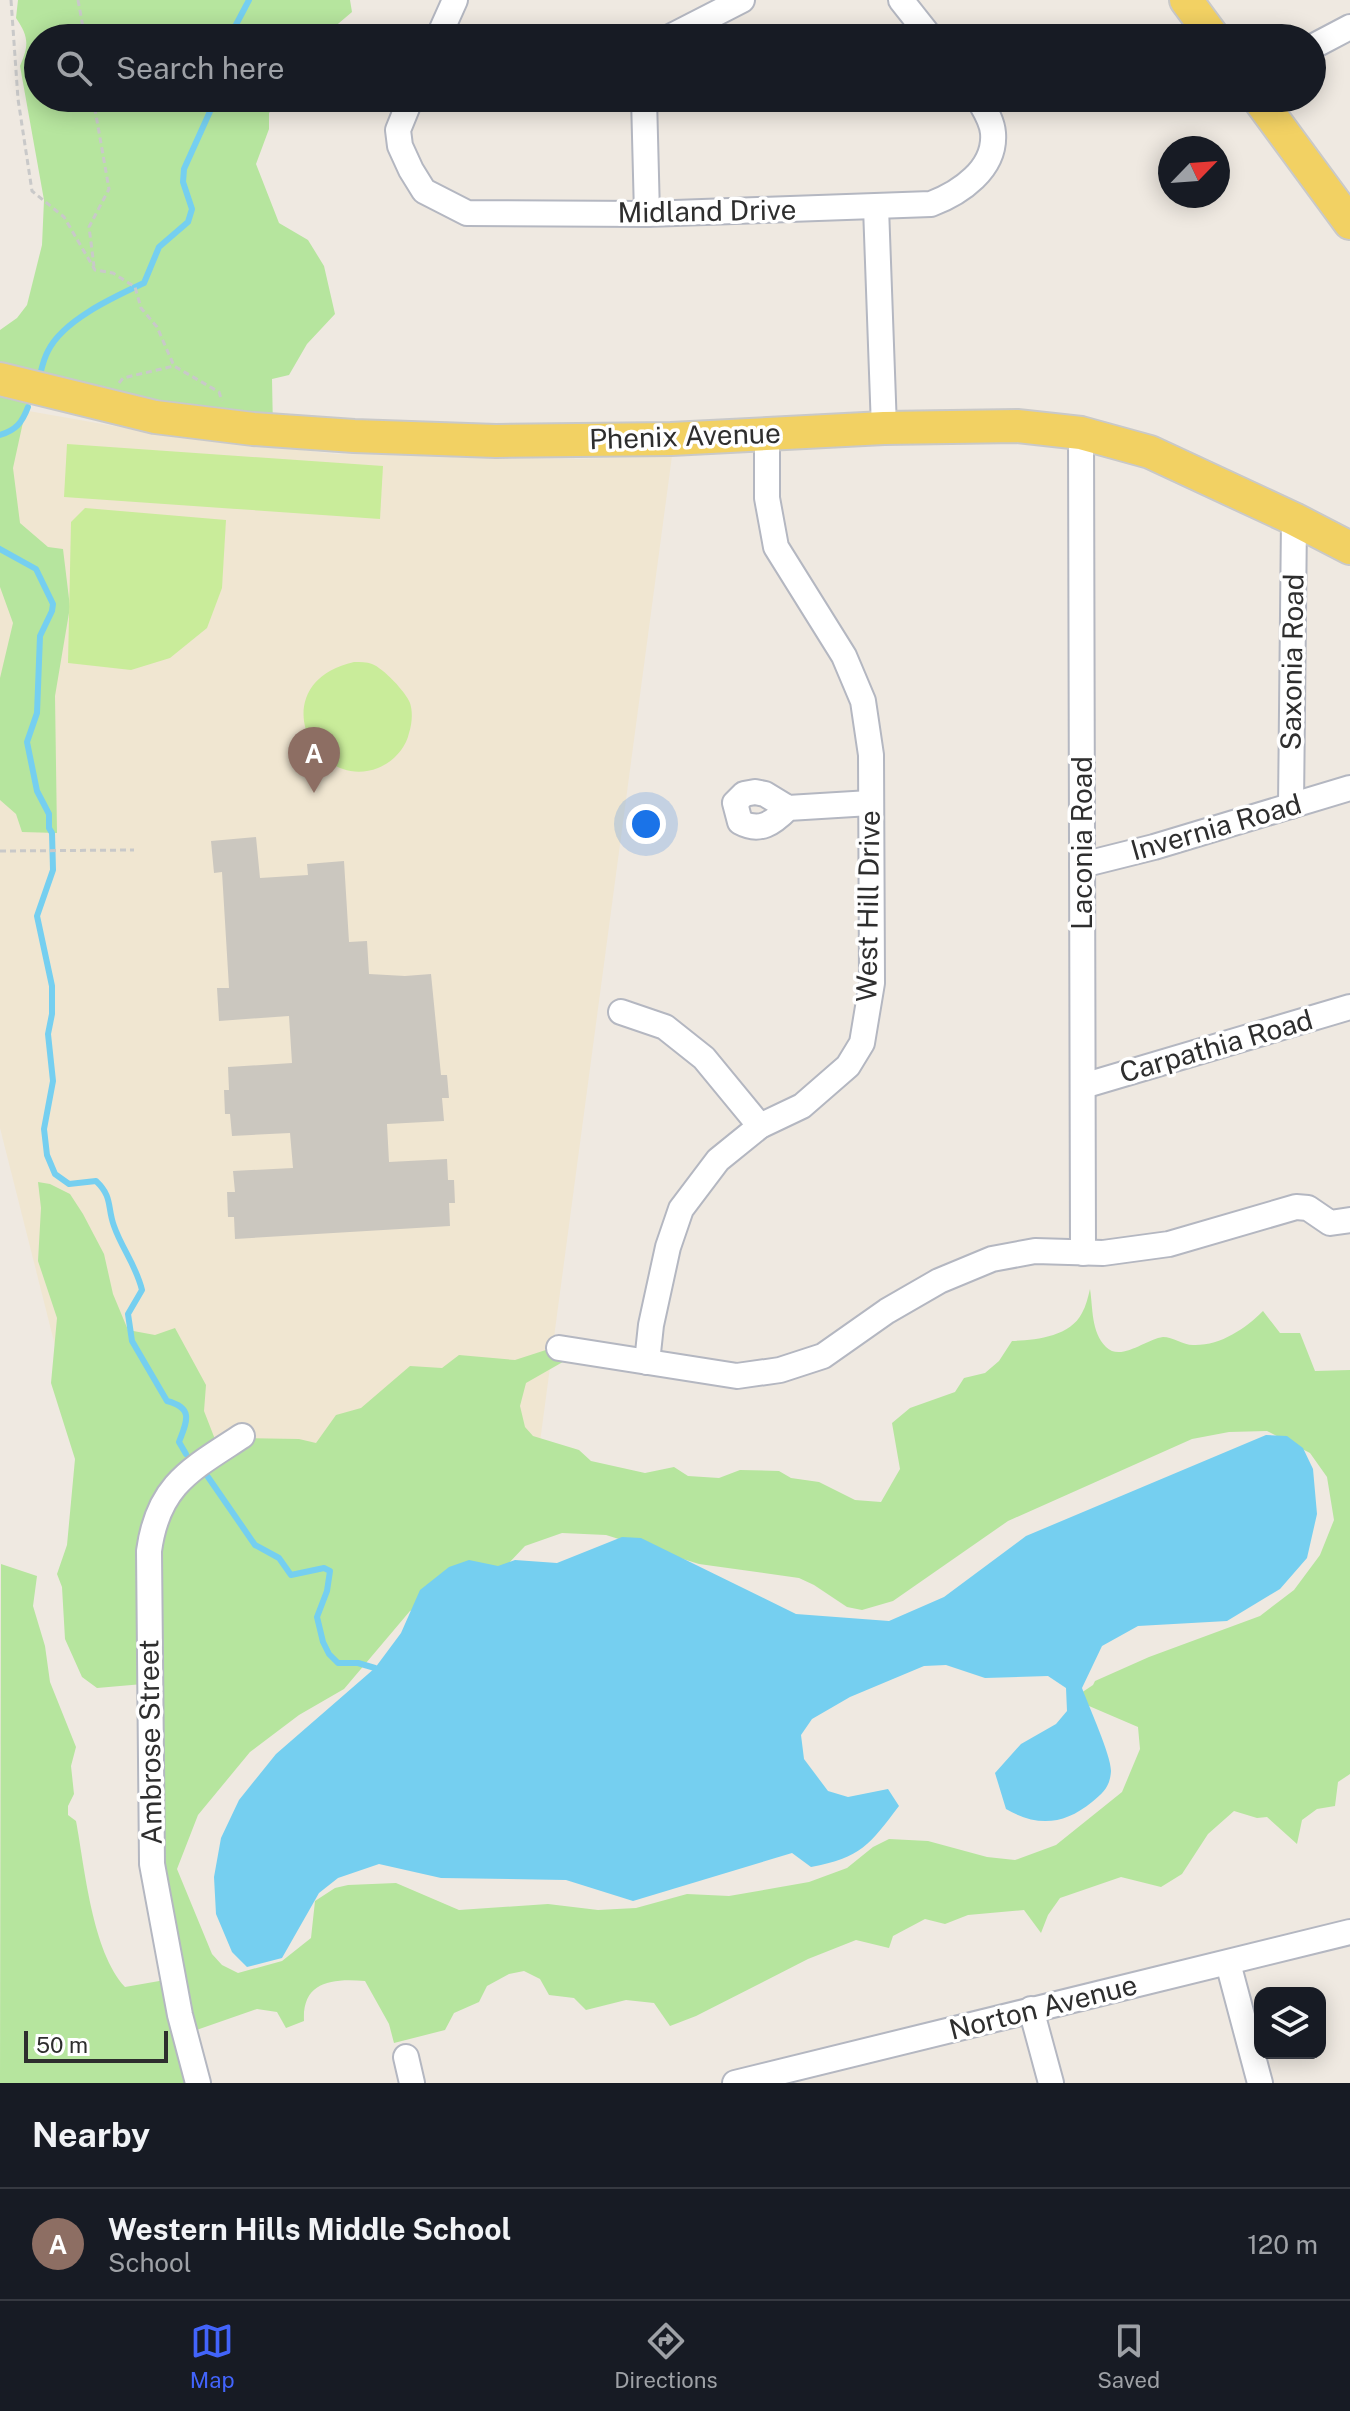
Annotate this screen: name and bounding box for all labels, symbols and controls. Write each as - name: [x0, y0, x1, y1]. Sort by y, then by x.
- search box: [24, 24, 1326, 112]
- icon: search: [52, 46, 96, 90]
- text: Search here: [116, 50, 284, 86]
- north arrow: [1158, 136, 1230, 208]
- street label: Midland Drive: [617, 192, 797, 229]
- street label: Phenix Avenue: [589, 416, 781, 455]
- street label: Saxonia Road: [1273, 573, 1310, 751]
- pin: A: [288, 727, 340, 793]
- street label: Laconia Road: [1065, 756, 1098, 930]
- street label: Invernia Road: [1127, 786, 1305, 867]
- your location: [626, 804, 666, 844]
- street label: West Hill Drive: [849, 810, 886, 1002]
- street label: Carpathia Road: [1115, 1002, 1316, 1089]
- street label: Ambrose Street: [131, 1639, 168, 1845]
- street label: Norton Avenue: [945, 1967, 1140, 2046]
- map controls: [1254, 1987, 1326, 2059]
- button: layers: [1254, 1987, 1326, 2059]
- scale bar: [24, 2027, 168, 2063]
- text: 50 m: [36, 2032, 88, 2058]
- text: Nearby: [32, 2115, 150, 2155]
- text: Western Hills Middle School: [108, 2211, 511, 2247]
- text: A: [49, 2229, 67, 2260]
- text: 120 m: [1247, 2229, 1318, 2260]
- text: School: [108, 2247, 192, 2278]
- tab: Map: [190, 2319, 235, 2393]
- tab: Directions: [614, 2319, 718, 2393]
- tab: Saved: [1097, 2319, 1160, 2393]

